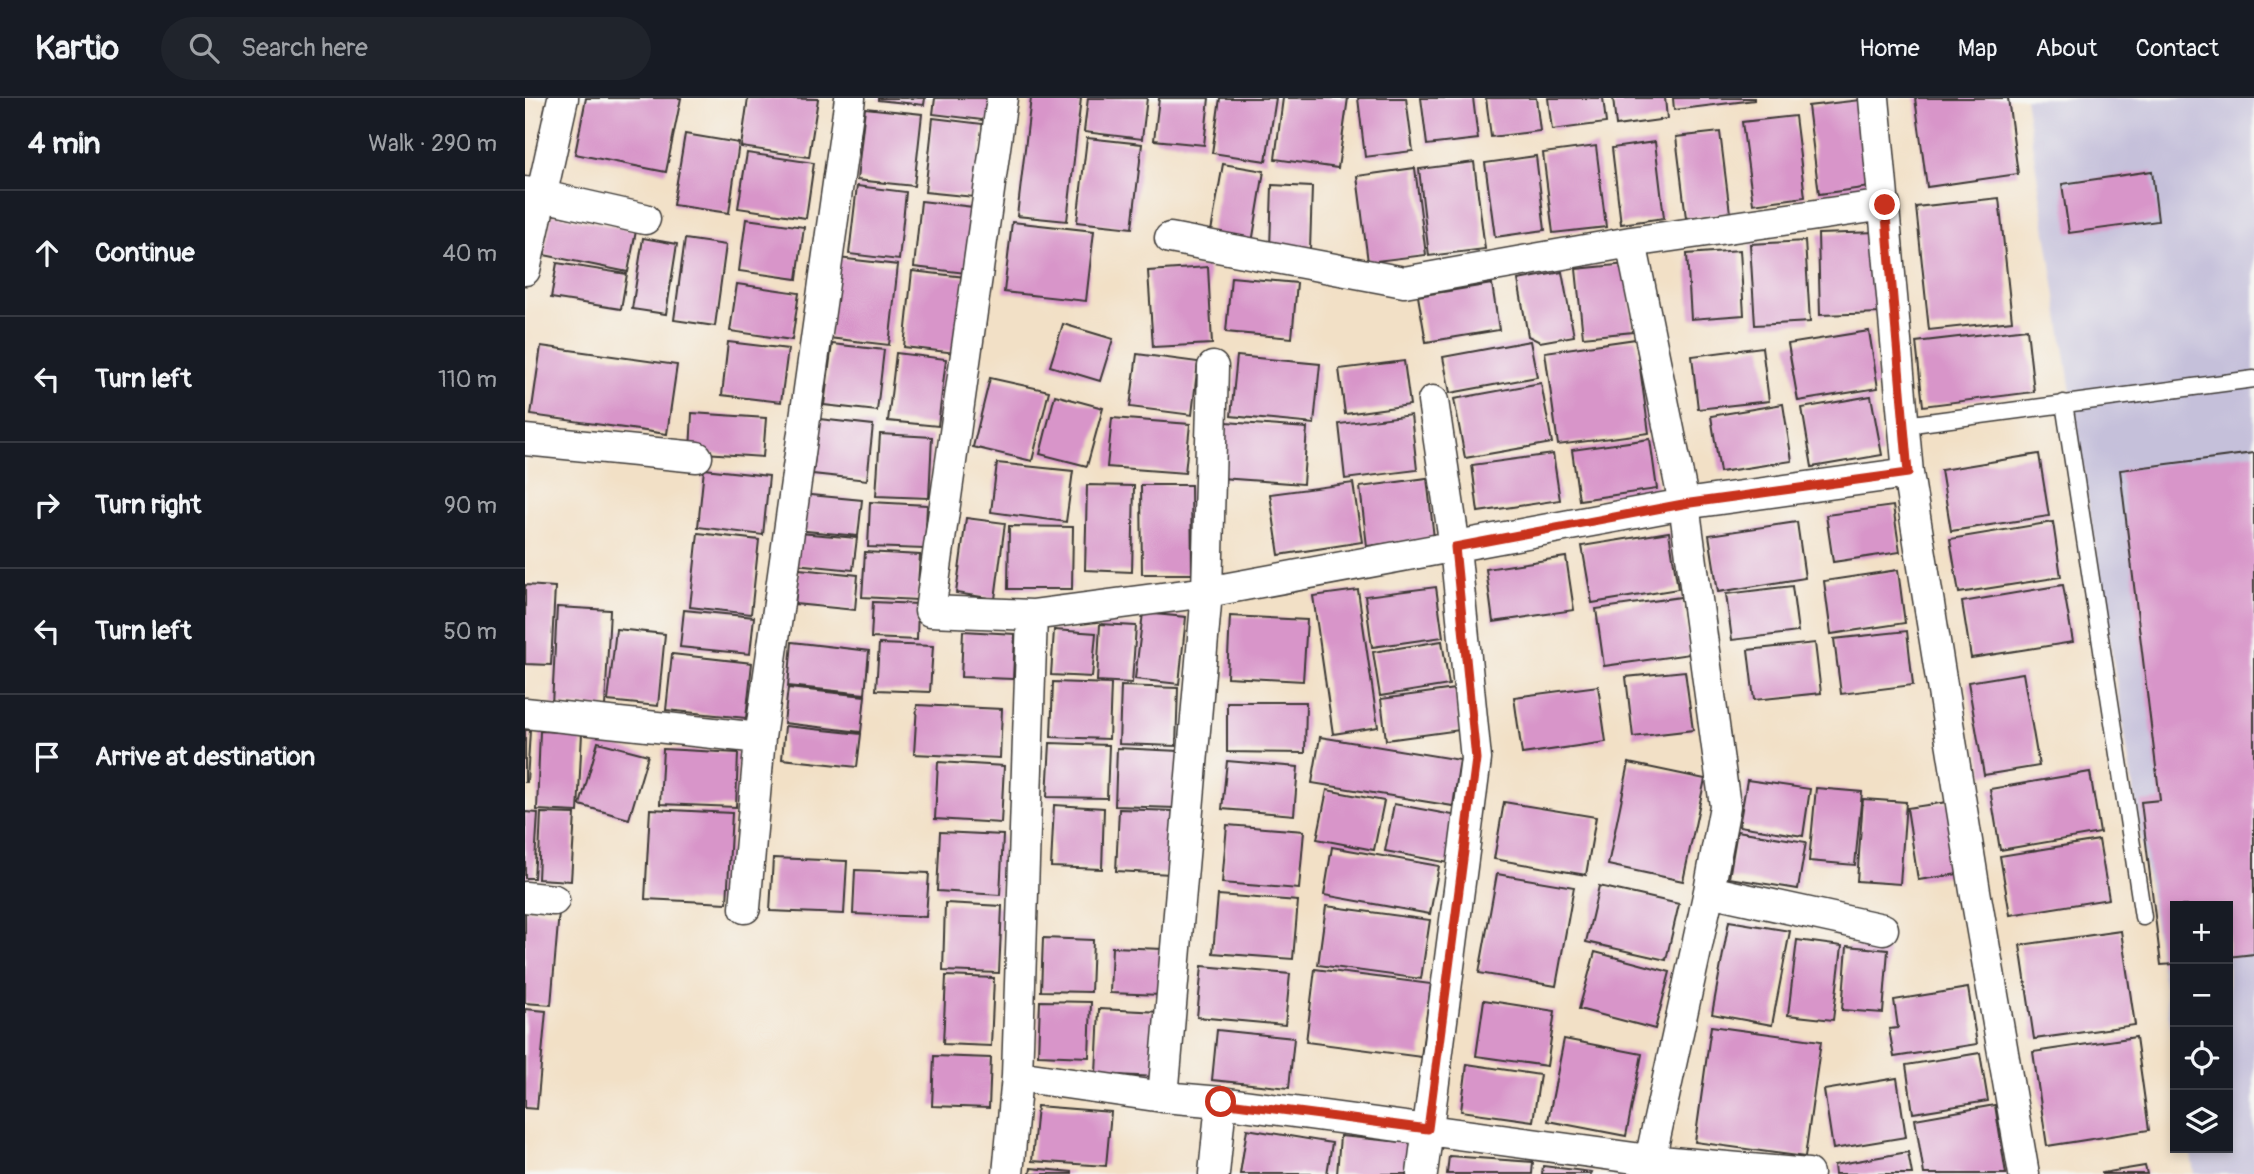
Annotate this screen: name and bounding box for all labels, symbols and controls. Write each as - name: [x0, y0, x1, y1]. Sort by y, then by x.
- search box: [161, 17, 651, 80]
- text: Kartio: [35, 28, 119, 69]
- icon: search: [185, 29, 223, 67]
- text: Search here: [241, 32, 368, 64]
- text: Home: [1859, 34, 1920, 63]
- text: Map: [1958, 34, 1998, 63]
- text: About: [2036, 34, 2098, 63]
- text: Contact: [2136, 34, 2219, 63]
- text: 4 min: [28, 125, 101, 162]
- text: Walk · 290 m: [368, 129, 497, 158]
- route end: [1869, 189, 1900, 220]
- icon: ahead: [28, 234, 66, 272]
- text: Continue: [95, 237, 195, 269]
- text: 40 m: [443, 239, 497, 268]
- icon: left: [28, 360, 66, 398]
- text: Turn left: [95, 363, 191, 395]
- text: 110 m: [438, 365, 497, 394]
- icon: right: [28, 486, 66, 524]
- text: Turn right: [95, 489, 201, 521]
- text: 90 m: [444, 491, 497, 520]
- icon: left: [28, 612, 66, 650]
- text: Turn left: [95, 615, 191, 647]
- text: 50 m: [443, 617, 497, 646]
- icon: arrive: [28, 738, 66, 776]
- text: Arrive at destination: [95, 741, 315, 773]
- map controls: [2170, 901, 2233, 1153]
- button: +: [2170, 901, 2233, 964]
- button: −: [2170, 964, 2233, 1027]
- button: locate: [2170, 1027, 2233, 1090]
- route start: [1205, 1086, 1236, 1117]
- button: layers: [2170, 1090, 2233, 1153]

